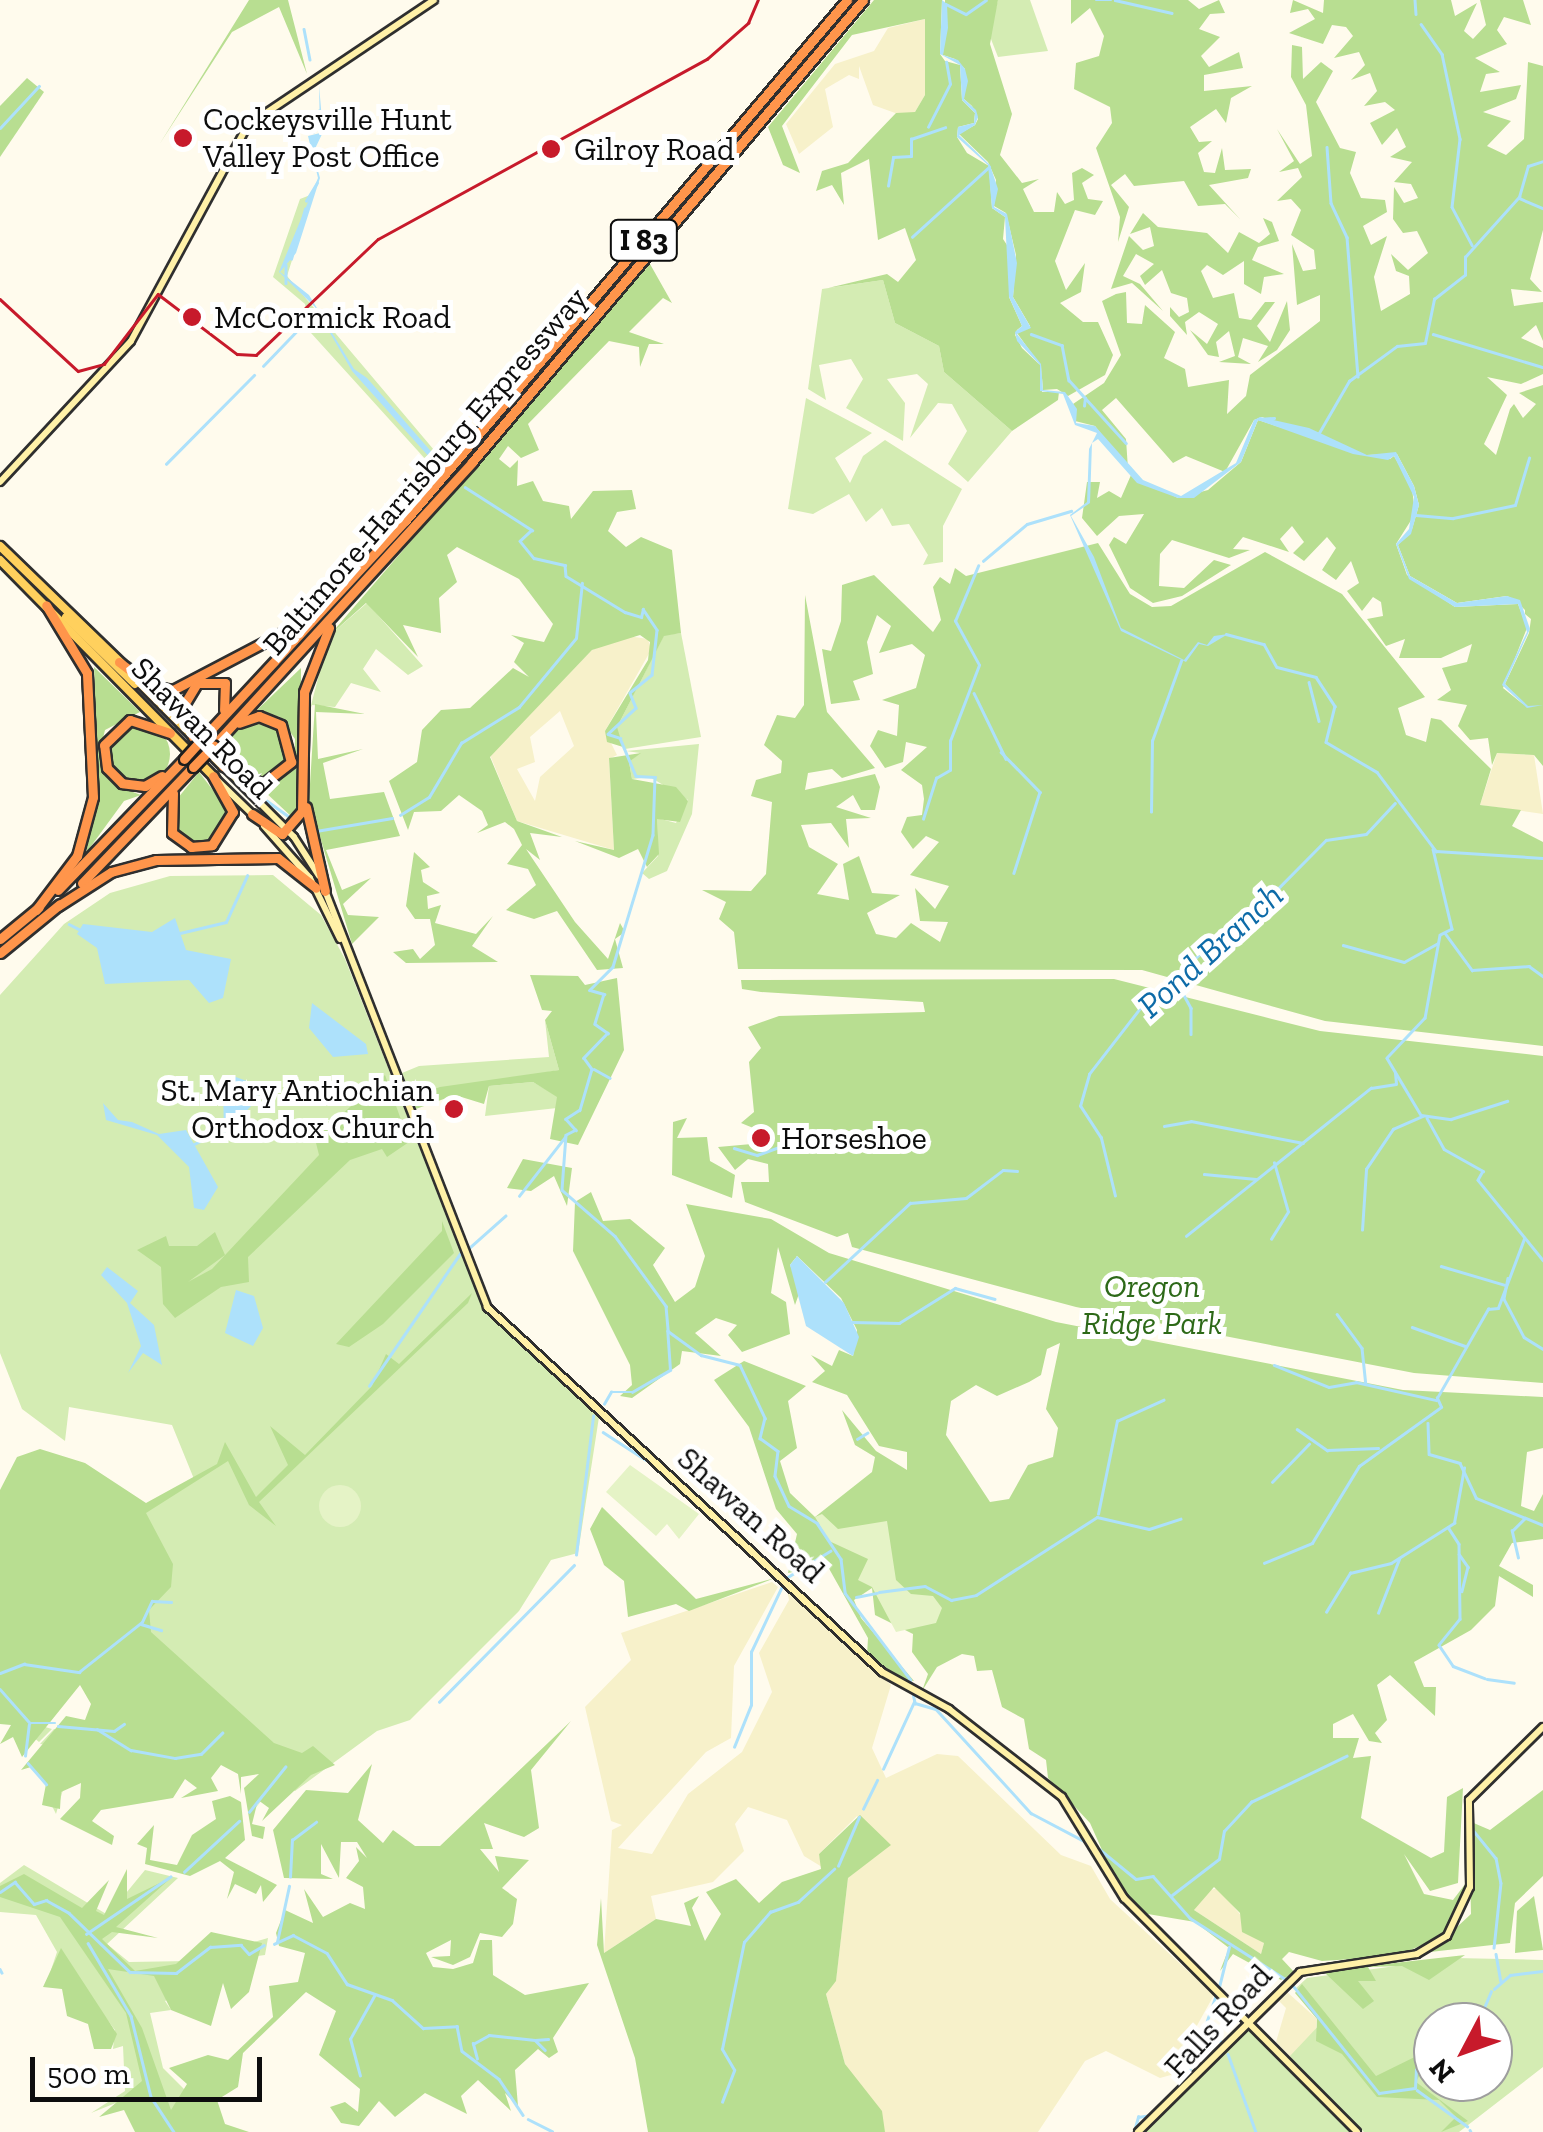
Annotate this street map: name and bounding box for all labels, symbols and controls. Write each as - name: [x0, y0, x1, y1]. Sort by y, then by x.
- place label: Cockeysville Hunt Valley Post Office: [203, 101, 452, 176]
- marker: Cockeysville Hunt Valley Post Office: [172, 127, 194, 149]
- place label: Gilroy Road: [574, 130, 735, 168]
- marker: Gilroy Road: [538, 136, 564, 162]
- road number: I 83: [609, 215, 679, 265]
- street label: Baltimore-Harrisburg Expressway: [255, 279, 595, 663]
- place label: McCormick Road: [214, 298, 451, 336]
- marker: McCormick Road: [179, 304, 205, 330]
- street label: Shawan Road: [123, 649, 281, 807]
- water label: Pond Branch: [1129, 874, 1291, 1026]
- place label: St. Mary Antiochian Orthodox Church: [159, 1072, 434, 1147]
- marker: St. Mary Antiochian Orthodox Church: [443, 1098, 465, 1120]
- place label: Horseshoe: [781, 1119, 927, 1157]
- marker: Horseshoe: [750, 1127, 772, 1149]
- park label: Oregon Ridge Park: [1082, 1268, 1222, 1343]
- street label: Shawan Road: [670, 1439, 832, 1591]
- street label: Falls Road: [1156, 1957, 1280, 2085]
- north arrow: [1413, 2002, 1513, 2102]
- scale bar: [35, 2037, 268, 2099]
- text: N: [1422, 2052, 1461, 2090]
- text: 500 m: [47, 2056, 130, 2092]

